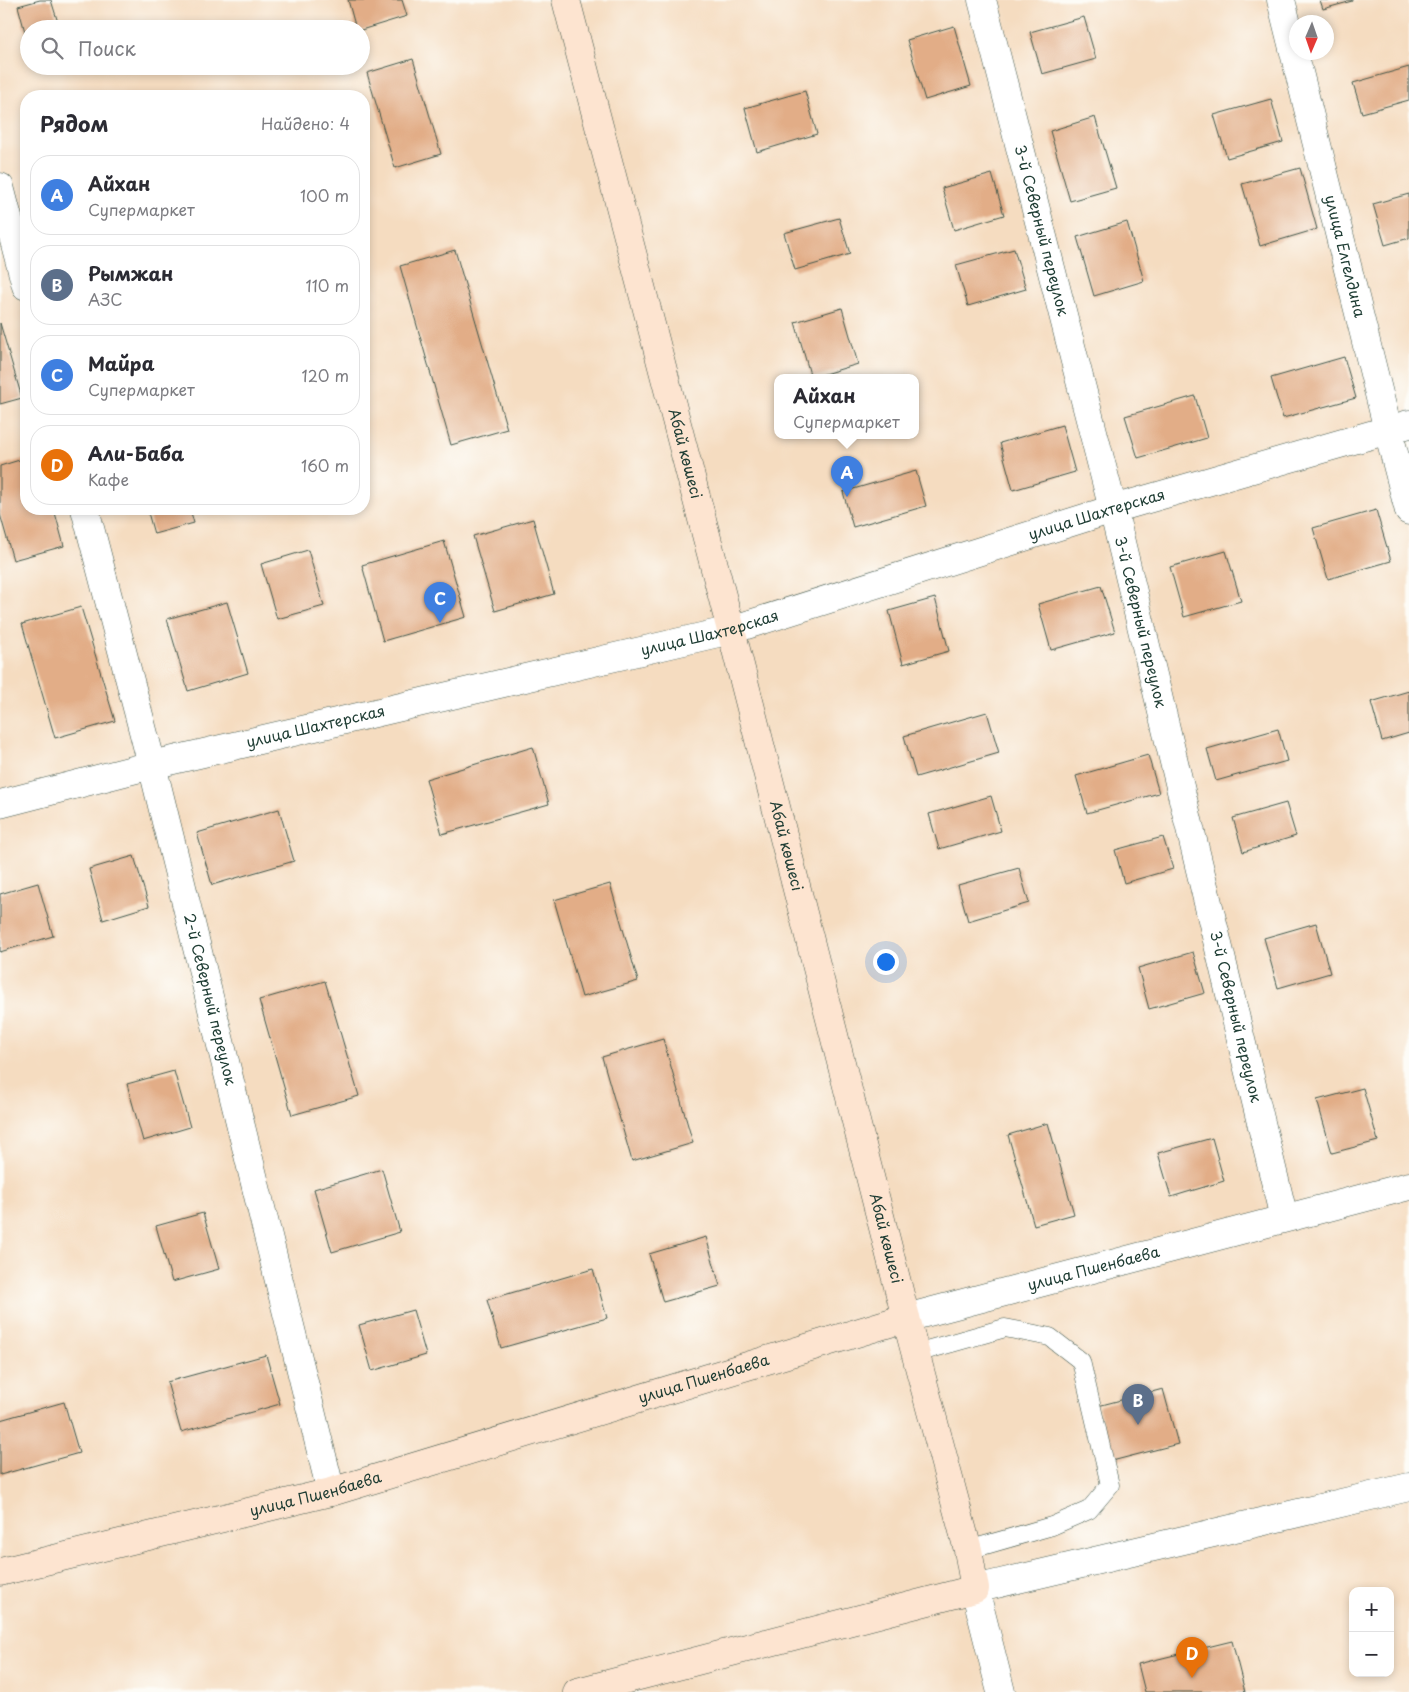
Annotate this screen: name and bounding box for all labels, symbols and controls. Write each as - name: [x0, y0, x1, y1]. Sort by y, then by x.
- north arrow: [1289, 15, 1334, 60]
- search box: [20, 20, 370, 75]
- icon: search: [38, 34, 66, 62]
- text: Поиск: [78, 34, 136, 62]
- text: Рядом: [40, 107, 108, 139]
- text: Найдено: 4: [261, 111, 350, 135]
- street label: 3-й Северный переулок: [1010, 142, 1076, 318]
- text: Айхан: [88, 169, 150, 197]
- text: A: [51, 183, 63, 207]
- text: 100 m: [300, 183, 349, 207]
- street label: улица Елгелдина: [1320, 192, 1373, 320]
- text: Супермаркет: [88, 197, 195, 221]
- text: Рымжан: [88, 259, 173, 287]
- text: B: [52, 273, 62, 297]
- text: 110 m: [306, 273, 349, 297]
- text: АЗС: [88, 287, 123, 311]
- text: Майра: [88, 349, 154, 377]
- text: C: [51, 363, 63, 387]
- text: 120 m: [302, 363, 349, 387]
- popup: [774, 374, 919, 439]
- text: Супермаркет: [88, 377, 195, 401]
- text: Айхан: [793, 381, 856, 409]
- street label: Абай көшесі: [663, 406, 709, 501]
- text: Супермаркет: [793, 409, 900, 433]
- text: Али-Баба: [88, 439, 184, 467]
- text: D: [51, 453, 63, 477]
- text: 160 m: [301, 453, 349, 477]
- pin: A: [831, 456, 863, 497]
- text: Кафе: [88, 467, 129, 491]
- street label: улица Шахтерская: [1025, 482, 1167, 545]
- street label: 3-й Северный переулок: [1110, 534, 1174, 710]
- pin: C: [424, 582, 456, 623]
- street label: улица Шахтерская: [638, 603, 781, 661]
- street label: улица Шахтерская: [244, 698, 387, 753]
- street label: Абай көшесі: [765, 798, 810, 893]
- street label: 2-й Северный переулок: [179, 911, 243, 1087]
- street label: 3-й Северный переулок: [1205, 928, 1269, 1105]
- your location: [873, 949, 899, 975]
- street label: Абай көшесі: [865, 1190, 910, 1286]
- street label: улица Пшенбаева: [1025, 1239, 1162, 1296]
- street label: улица Пшенбаева: [635, 1347, 772, 1408]
- pin: B: [1122, 1384, 1154, 1425]
- street label: улица Пшенбаева: [247, 1464, 385, 1521]
- map controls: [1349, 1587, 1394, 1677]
- button: +: [1349, 1587, 1394, 1632]
- button: −: [1349, 1632, 1394, 1677]
- pin: D: [1176, 1637, 1208, 1678]

